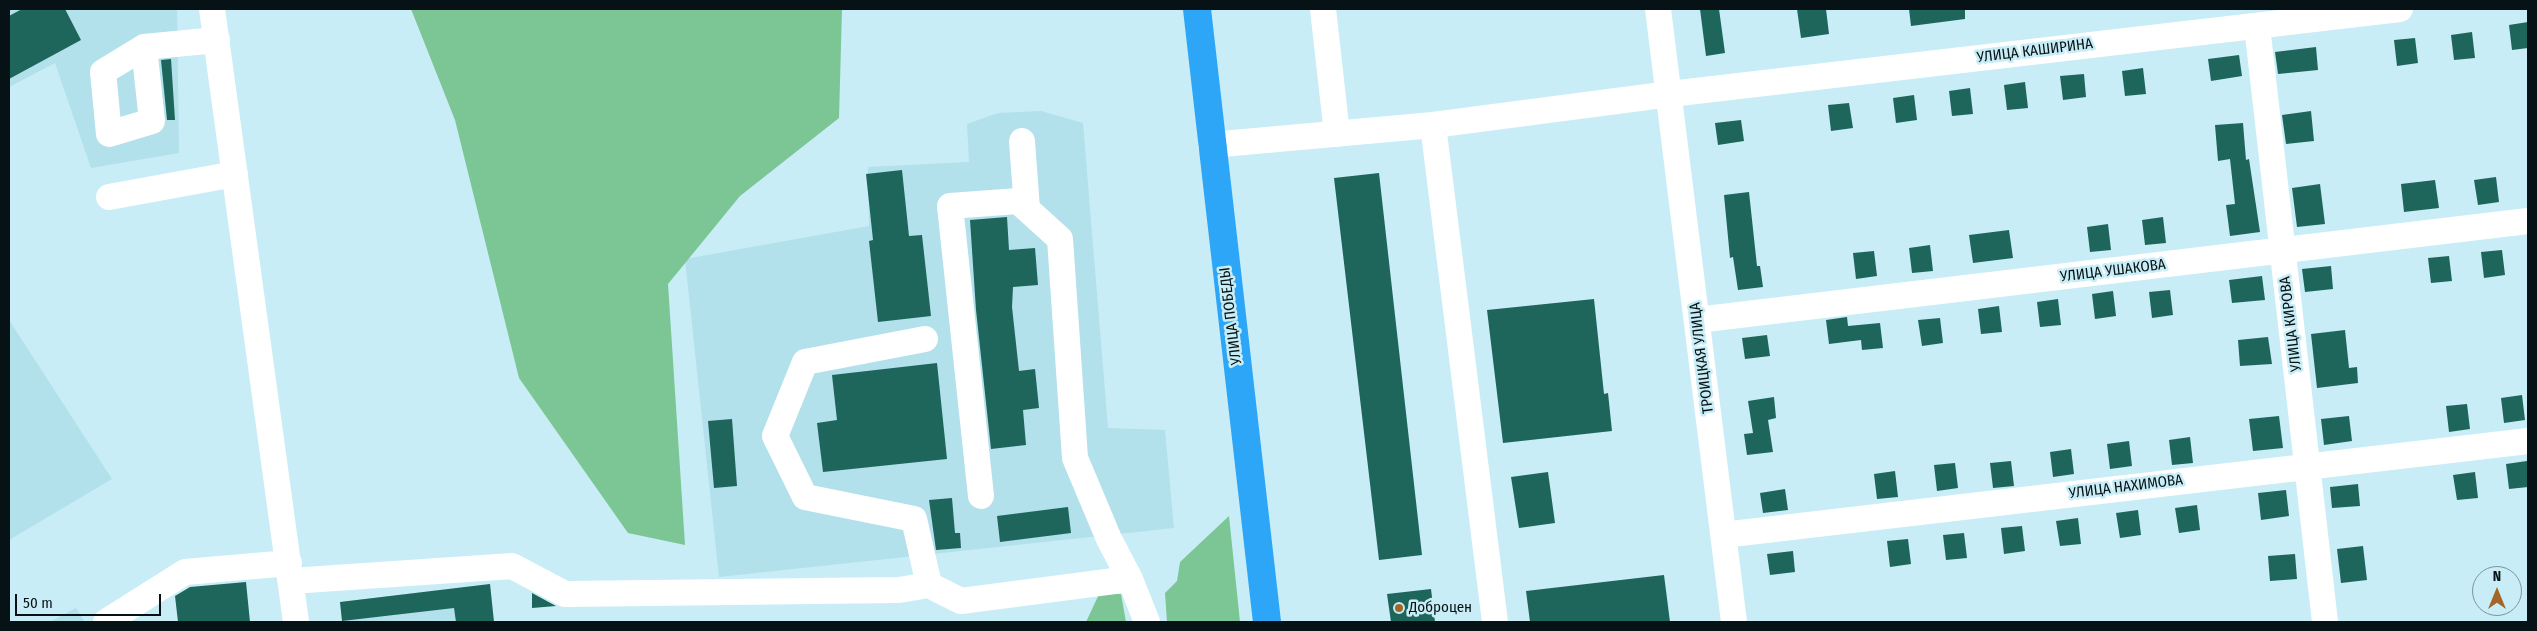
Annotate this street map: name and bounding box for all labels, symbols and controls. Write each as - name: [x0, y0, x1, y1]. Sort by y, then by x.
- street label: УЛИЦА КАШИРИНА: [1976, 35, 2094, 67]
- street label: УЛИЦА УШАКОВА: [2059, 256, 2167, 286]
- street label: УЛИЦА ПОБЕДЫ: [1216, 266, 1246, 366]
- street label: УЛИЦА КИРОВА: [2276, 275, 2306, 373]
- street label: ТРОИЦКАЯ УЛИЦА: [1686, 301, 1718, 415]
- street label: УЛИЦА НАХИМОВА: [2068, 471, 2184, 503]
- north arrow: [2472, 566, 2522, 616]
- text: N: [2493, 568, 2501, 585]
- scale bar: [18, 584, 164, 616]
- text: 50 m: [23, 594, 53, 612]
- place label: Доброцен: [1409, 599, 1472, 617]
- marker: Доброцен: [1393, 602, 1405, 614]

